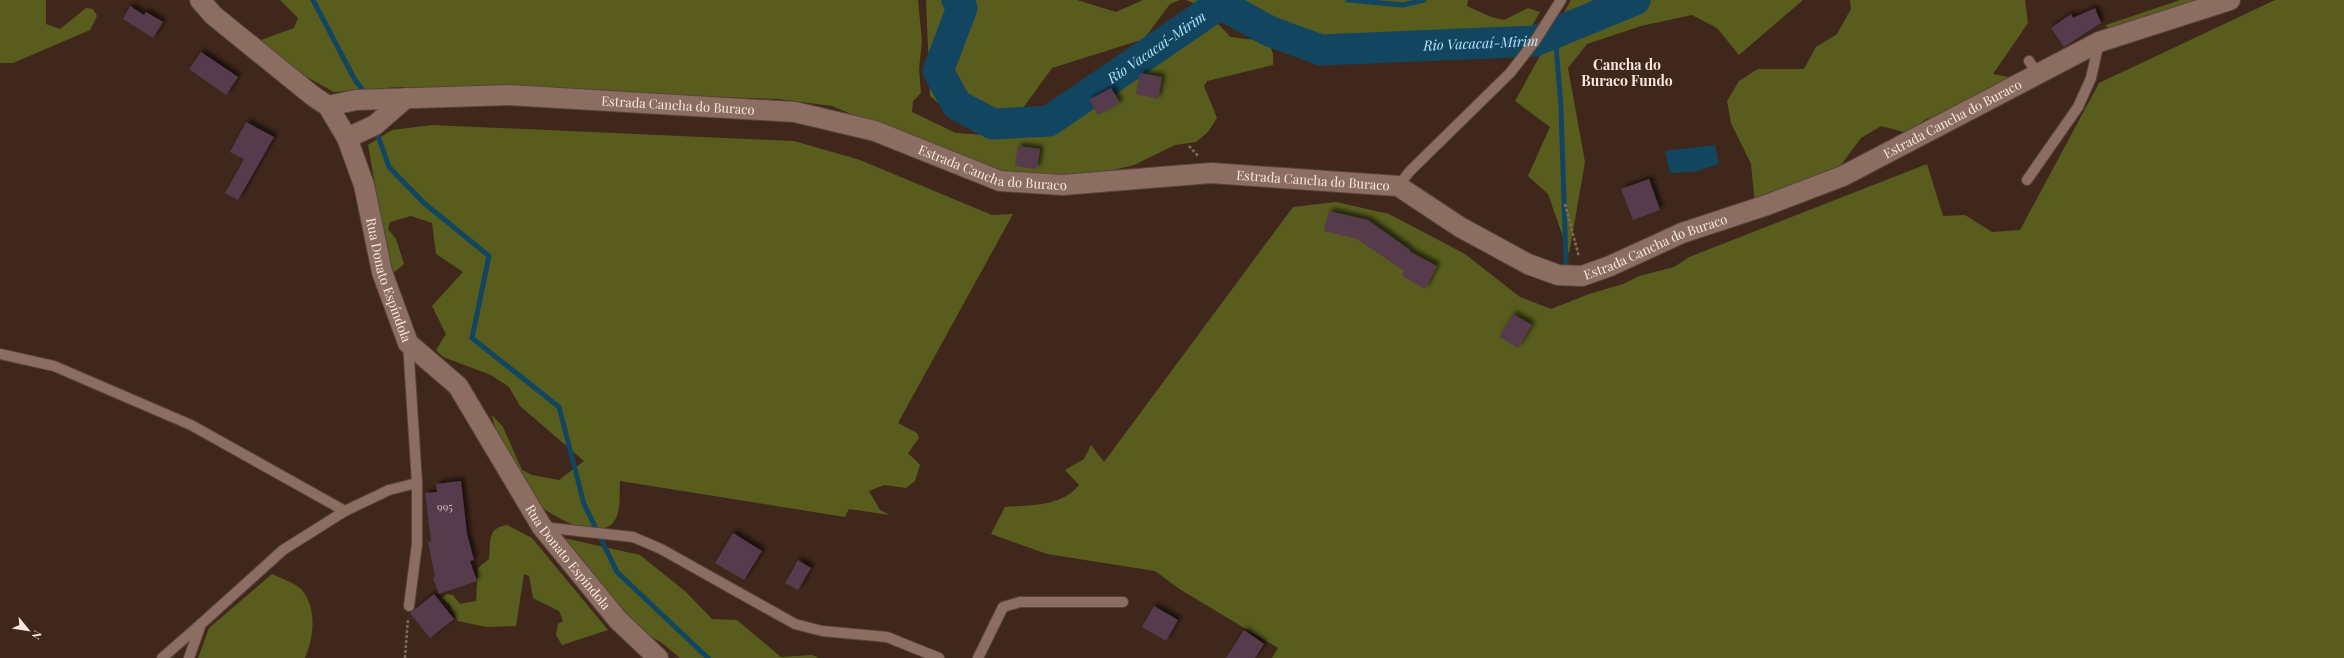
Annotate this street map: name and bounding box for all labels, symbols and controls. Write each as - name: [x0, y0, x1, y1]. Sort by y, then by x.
- water label: Rio Vacacaí-Mirim: [1103, 7, 1209, 88]
- water label: Rio Vacacaí-Mirim: [1422, 31, 1539, 55]
- district label: Cancha do Buraco Fundo: [1581, 55, 1673, 90]
- street label: Estrada Cancha do Buraco: [1880, 75, 2024, 162]
- street label: Estrada Cancha do Buraco: [601, 91, 755, 118]
- street label: Estrada Cancha do Buraco: [916, 140, 1067, 193]
- street label: Estrada Cancha do Buraco: [1236, 166, 1390, 193]
- street label: Estrada Cancha do Buraco: [1581, 210, 1729, 283]
- street label: Rua Donato Espíndola: [363, 216, 416, 345]
- house number: 995: [437, 499, 453, 514]
- street label: Rua Donato Espíndola: [522, 501, 615, 613]
- north arrow: [8, 610, 48, 650]
- text: N: [29, 628, 46, 642]

